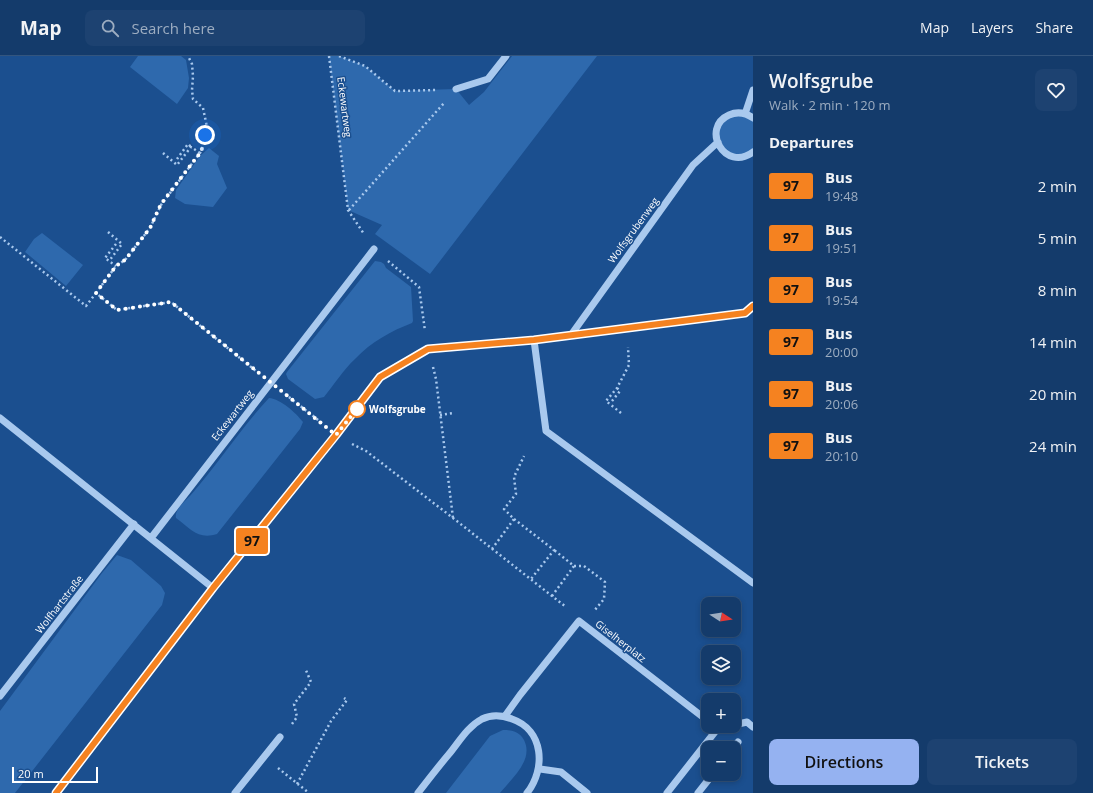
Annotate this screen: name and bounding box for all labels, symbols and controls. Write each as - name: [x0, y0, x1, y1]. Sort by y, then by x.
- search box: [85, 10, 365, 46]
- text: Map: [20, 15, 61, 41]
- icon: search: [99, 17, 121, 39]
- text: Search here: [131, 18, 215, 38]
- text: Map: [920, 18, 949, 37]
- text: Layers: [971, 18, 1013, 37]
- text: Share: [1035, 18, 1073, 37]
- text: Wolfsgrube: [769, 68, 874, 94]
- button: heart: [1035, 69, 1077, 111]
- street label: Eckewartweg: [334, 76, 356, 139]
- text: Walk · 2 min · 120 m: [769, 96, 891, 114]
- your location: [195, 125, 215, 145]
- text: Departures: [769, 132, 854, 152]
- text: Bus: [825, 167, 852, 187]
- text: 97: [783, 176, 799, 195]
- text: 2 min: [1038, 176, 1077, 196]
- text: 19:48: [825, 187, 858, 205]
- street label: Wolfsgrubenweg: [604, 194, 662, 266]
- text: Bus: [825, 219, 852, 239]
- text: 97: [783, 228, 799, 247]
- text: 5 min: [1038, 228, 1077, 248]
- text: 19:51: [825, 239, 858, 257]
- text: Bus: [825, 271, 852, 291]
- text: 97: [783, 280, 799, 299]
- text: 8 min: [1038, 280, 1077, 300]
- text: 19:54: [825, 291, 858, 309]
- text: Bus: [825, 323, 852, 343]
- text: 97: [783, 332, 799, 351]
- text: 14 min: [1029, 332, 1077, 352]
- text: 20:00: [825, 343, 858, 361]
- text: Bus: [825, 375, 852, 395]
- text: 97: [783, 384, 799, 403]
- text: 20 min: [1029, 384, 1077, 404]
- street label: Eckewartweg: [208, 386, 257, 443]
- text: 20:06: [825, 395, 858, 413]
- marker: Wolfsgrube: [348, 400, 366, 418]
- place label: Wolfsgrube: [369, 402, 426, 416]
- text: Bus: [825, 427, 852, 447]
- text: 97: [783, 436, 799, 455]
- text: 24 min: [1029, 436, 1077, 456]
- text: 20:10: [825, 447, 858, 465]
- line badge: 97: [234, 528, 270, 554]
- text: 97: [244, 531, 260, 550]
- street label: Wolfhartstraße: [32, 572, 86, 636]
- north arrow: [701, 597, 741, 637]
- map controls: [701, 597, 741, 781]
- street label: Giselherplatz: [593, 617, 650, 665]
- button: layers: [701, 645, 741, 685]
- button: +: [701, 693, 741, 733]
- button: Directions: [769, 739, 919, 785]
- button: Tickets: [927, 739, 1077, 785]
- button: −: [701, 741, 741, 781]
- scale bar: [12, 765, 98, 784]
- text: 20 m: [18, 766, 44, 781]

